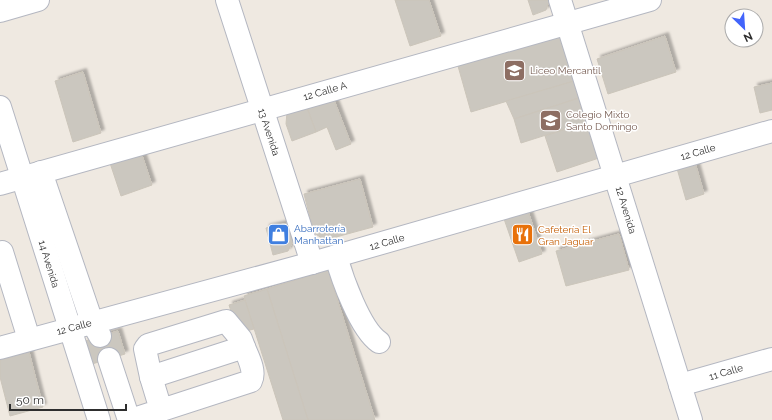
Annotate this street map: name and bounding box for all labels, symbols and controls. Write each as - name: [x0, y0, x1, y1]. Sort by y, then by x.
- north arrow: [724, 8, 764, 48]
- text: N: [741, 29, 755, 44]
- school or university icon: Liceo Mercantil: [502, 57, 528, 83]
- place label: Liceo Mercantil: [530, 65, 601, 76]
- street label: 12 Calle A: [302, 79, 348, 102]
- street label: 13 Avenida: [256, 107, 282, 157]
- school or university icon: Colegio Mixto Santo Domingo: [537, 107, 563, 133]
- place label: Colegio Mixto Santo Domingo: [566, 109, 638, 132]
- street label: 12 Calle: [679, 142, 717, 162]
- street label: 12 Avenida: [614, 185, 638, 235]
- shop icon: Abarrotería Manhattan: [266, 221, 292, 247]
- restaurant icon: Cafetería El Gran Jaguar: [510, 222, 536, 248]
- place label: Abarrotería Manhattan: [294, 223, 345, 246]
- place label: Cafetería El Gran Jaguar: [538, 224, 594, 247]
- street label: 12 Calle: [368, 232, 406, 252]
- street label: 14 Avenida: [37, 239, 61, 289]
- street label: 12 Calle: [55, 317, 93, 337]
- street label: 11 Calle: [708, 362, 744, 382]
- scale bar: [10, 386, 126, 412]
- text: 50 m: [16, 393, 44, 407]

